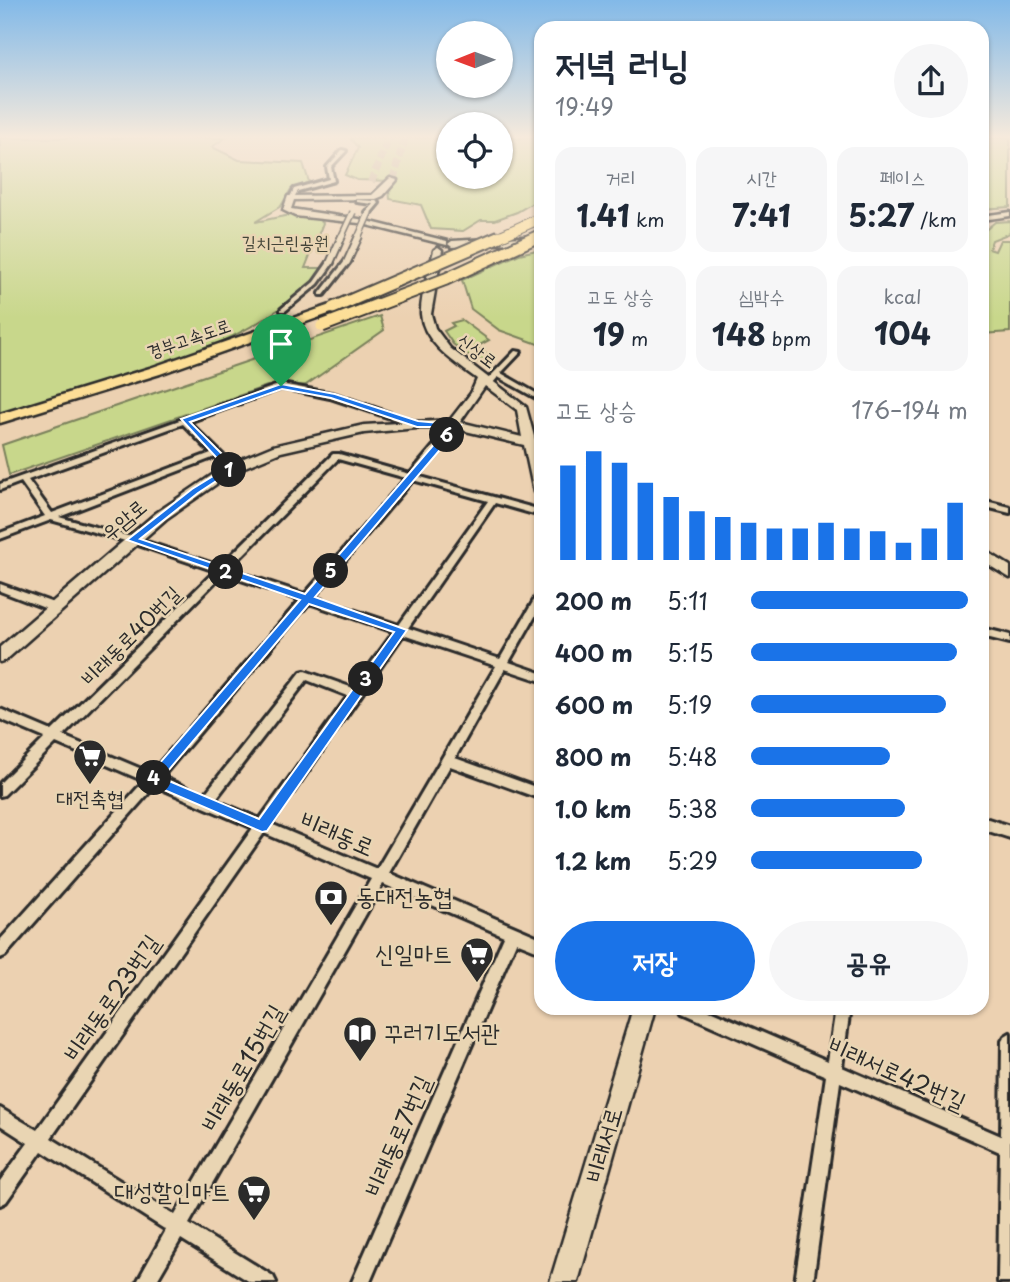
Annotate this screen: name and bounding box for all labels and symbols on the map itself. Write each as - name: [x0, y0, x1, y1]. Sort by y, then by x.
- north arrow: [436, 21, 513, 98]
- park label: 길치근린공원: [242, 228, 328, 255]
- street label: 경부고속도로: [143, 311, 234, 364]
- pin: [251, 314, 311, 386]
- street label: 신상로: [452, 326, 503, 374]
- pin: 6: [430, 418, 464, 452]
- pin: 1: [212, 452, 246, 488]
- street label: 우암로: [93, 490, 152, 547]
- pin: 2: [208, 554, 244, 590]
- pin: 5: [314, 554, 348, 588]
- street label: 비래동로40번길: [72, 577, 187, 692]
- pin: 3: [348, 662, 384, 696]
- supermarket icon: 대전축협: [71, 737, 109, 786]
- pin: 4: [136, 760, 172, 796]
- place label: 대전축협: [56, 781, 124, 813]
- street label: 비래동로: [295, 800, 380, 864]
- place label: 동대전농협: [356, 877, 453, 913]
- bank icon: 동대전농협: [312, 878, 350, 927]
- street label: 비래동로23번길: [53, 926, 168, 1068]
- place label: 신일마트: [375, 934, 452, 970]
- supermarket icon: 신일마트: [458, 935, 496, 984]
- street label: 비래동로15번길: [190, 996, 292, 1138]
- place label: 꾸러기도서관: [384, 1013, 500, 1049]
- library icon: 꾸러기도서관: [341, 1014, 379, 1063]
- street label: 비래서로42번길: [823, 1026, 973, 1119]
- street label: 비래동로7번길: [353, 1069, 439, 1202]
- street label: 비래서로: [574, 1102, 630, 1187]
- place label: 대성할인마트: [114, 1172, 230, 1208]
- supermarket icon: 대성할인마트: [235, 1173, 273, 1222]

